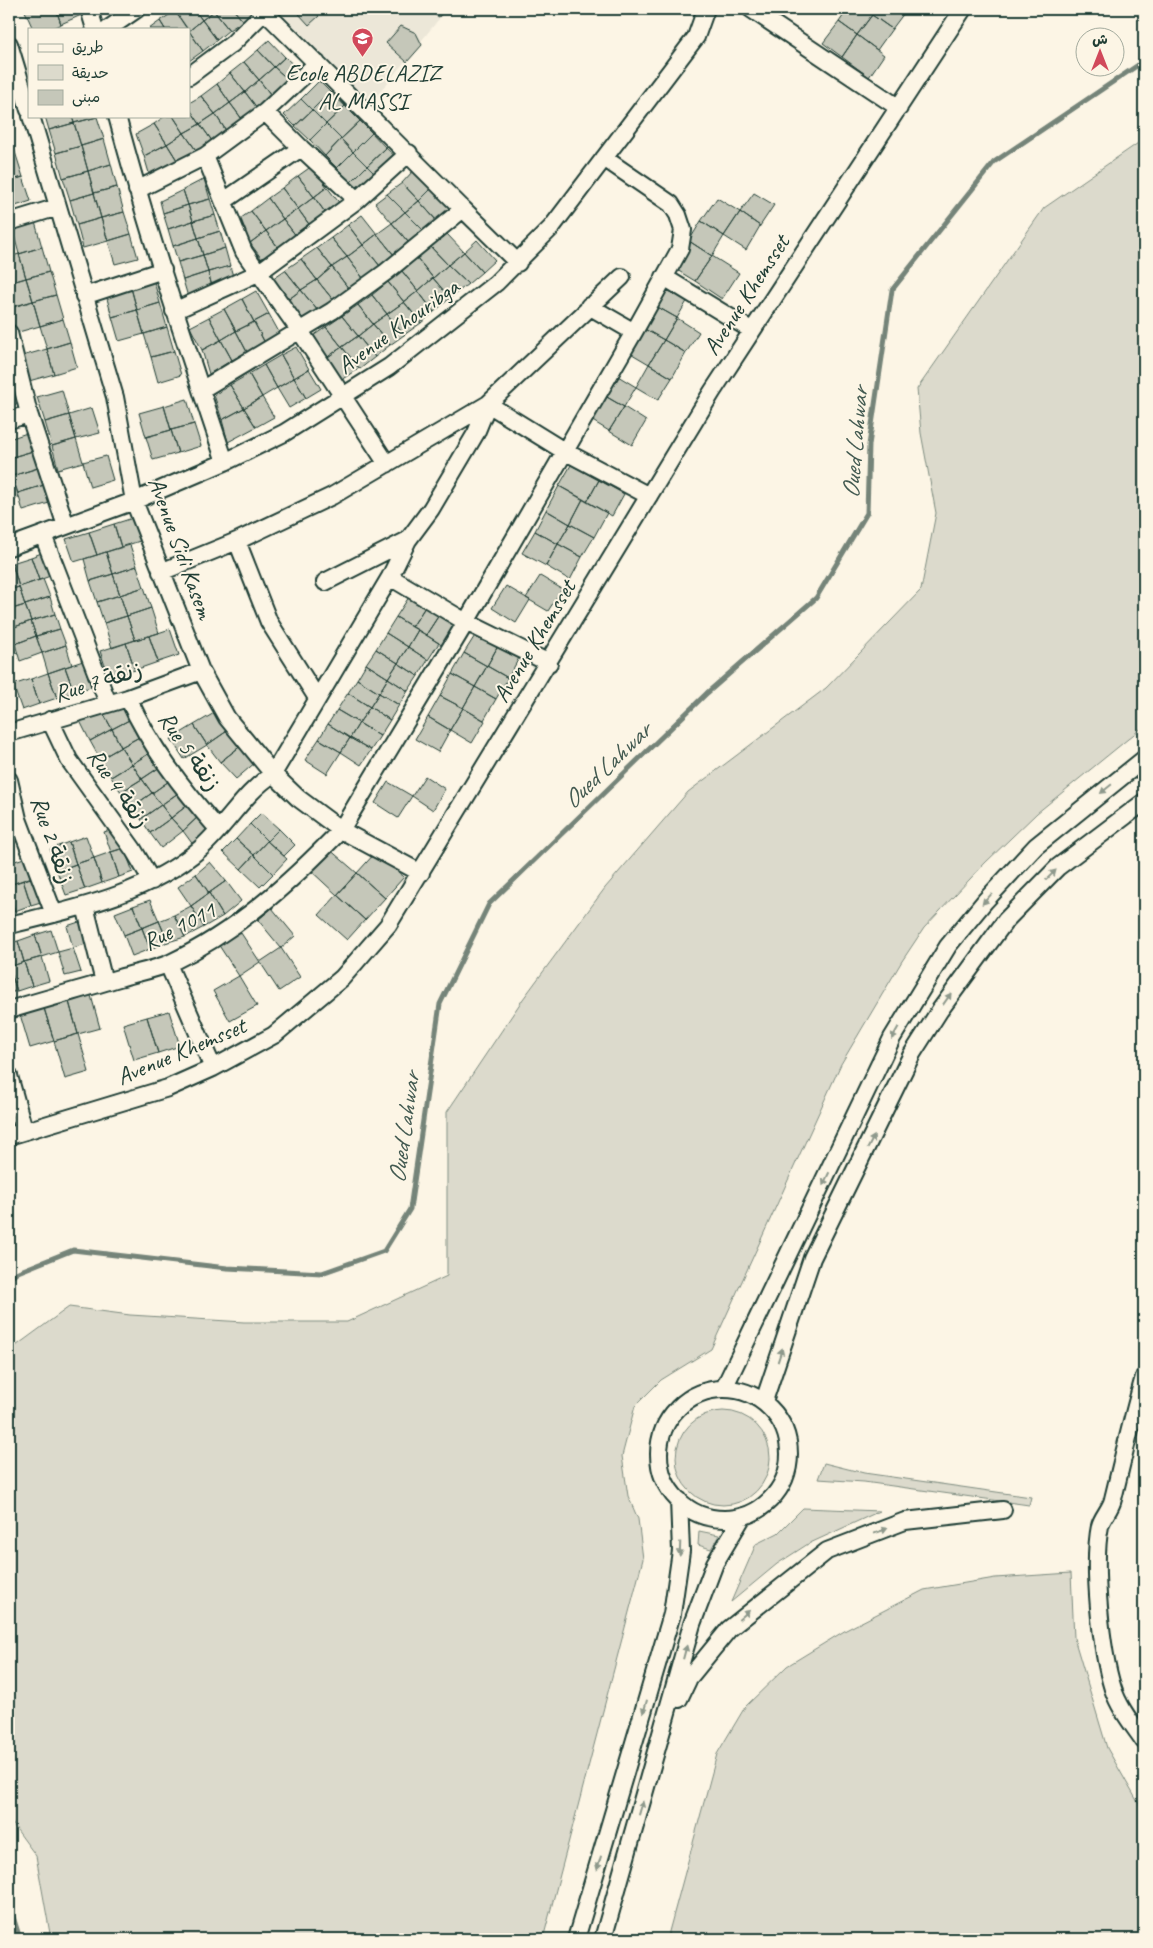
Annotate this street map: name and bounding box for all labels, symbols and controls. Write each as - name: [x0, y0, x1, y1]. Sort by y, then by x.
- school or university icon: Ecole ABDELAZIZ AL MASSI: [351, 27, 375, 58]
- legend: [28, 28, 190, 118]
- north arrow: [1076, 28, 1126, 78]
- text: ش: [1092, 31, 1108, 48]
- text: طريق: [72, 38, 104, 57]
- place label: Ecole ABDELAZIZ AL MASSI: [285, 58, 444, 116]
- text: حديقة: [72, 64, 109, 83]
- text: مبنى: [72, 88, 100, 107]
- street label: Avenue Khemsset: [696, 228, 797, 361]
- street label: Avenue Khouribga: [331, 271, 466, 380]
- water label: Oued Lahwar: [834, 382, 876, 500]
- street label: Avenue Sidi Kasem: [141, 473, 221, 624]
- street label: Avenue Khemsset: [486, 573, 583, 708]
- street label: Rue 7 زنقة: [50, 653, 146, 709]
- street label: Rue 5 زنقة: [152, 705, 228, 797]
- water label: Oued Lahwar: [556, 712, 661, 816]
- street label: Rue 4 زنقة: [81, 742, 157, 834]
- one-way arrow: [1100, 784, 1113, 795]
- street label: Rue 2 زنقة: [24, 792, 82, 888]
- one-way arrow: [1045, 869, 1057, 881]
- one-way arrow: [981, 893, 993, 905]
- street label: Rue 1011: [138, 894, 222, 957]
- one-way arrow: [942, 992, 952, 1006]
- street label: Avenue Khemsset: [112, 1010, 252, 1092]
- one-way arrow: [891, 1025, 899, 1040]
- water label: Oued Lahwar: [380, 1066, 428, 1185]
- one-way arrow: [867, 1135, 875, 1149]
- one-way arrow: [821, 1172, 829, 1186]
- one-way arrow: [777, 1348, 784, 1363]
- one-way arrow: [874, 1526, 888, 1534]
- one-way arrow: [676, 1541, 684, 1557]
- one-way arrow: [738, 1610, 751, 1621]
- one-way arrow: [681, 1644, 689, 1659]
- one-way arrow: [640, 1699, 648, 1714]
- one-way arrow: [637, 1801, 645, 1816]
- one-way arrow: [594, 1855, 602, 1870]

